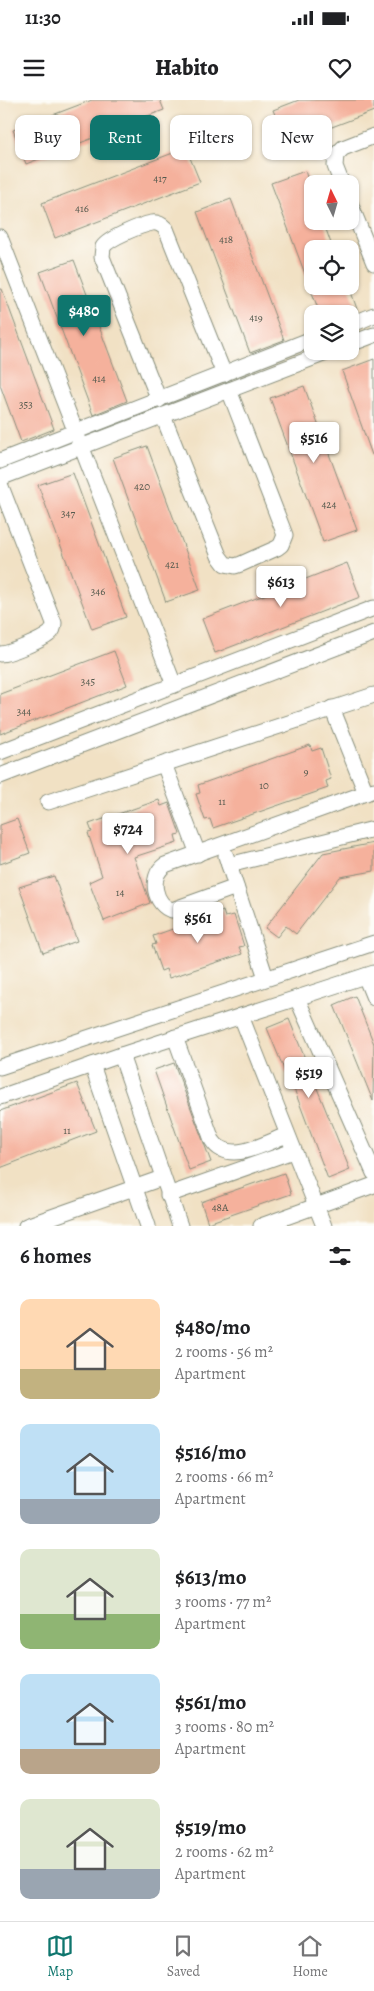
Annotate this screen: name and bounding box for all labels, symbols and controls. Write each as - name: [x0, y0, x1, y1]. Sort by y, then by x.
- text: 11:30: [25, 5, 61, 31]
- text: Habito: [155, 53, 219, 83]
- icon: menu: [20, 54, 48, 82]
- icon: heart: [326, 54, 354, 82]
- chip: Buy: [15, 115, 80, 160]
- chip: Rent: [90, 115, 160, 160]
- chip: Filters: [170, 115, 252, 160]
- chip: New: [262, 115, 332, 160]
- house number: 417: [153, 171, 167, 186]
- north arrow: [304, 175, 359, 230]
- map controls: [304, 175, 359, 360]
- house number: 416: [75, 201, 89, 216]
- house number: 418: [219, 232, 233, 247]
- button: locate: [304, 240, 359, 295]
- pin: $480: [54, 294, 114, 337]
- text: $480: [69, 300, 99, 322]
- button: layers: [304, 305, 359, 360]
- house number: 419: [249, 310, 263, 325]
- house number: 414: [92, 371, 106, 386]
- house number: 353: [19, 397, 33, 412]
- pin: $516: [284, 422, 344, 464]
- text: $516: [300, 427, 328, 449]
- house number: 420: [134, 479, 150, 494]
- house number: 424: [321, 497, 337, 512]
- house number: 347: [61, 506, 75, 521]
- house number: 421: [165, 557, 179, 572]
- pin: $613: [251, 566, 311, 608]
- text: $613: [267, 571, 295, 593]
- house number: 346: [91, 584, 105, 599]
- house number: 345: [81, 674, 95, 689]
- house number: 344: [17, 704, 31, 719]
- house number: 9: [303, 764, 309, 779]
- house number: 10: [259, 778, 269, 793]
- house number: 11: [218, 794, 226, 809]
- pin: $724: [98, 812, 158, 855]
- text: $724: [113, 818, 143, 840]
- house number: 14: [116, 885, 124, 900]
- pin: $561: [168, 902, 228, 944]
- text: $561: [184, 907, 212, 929]
- pin: $519: [279, 1056, 339, 1099]
- text: $519: [295, 1062, 323, 1084]
- house number: 11: [63, 1123, 71, 1138]
- house number: 48A: [212, 1200, 229, 1215]
- text: 6 homes: [20, 1242, 92, 1270]
- icon: filters: [326, 1242, 354, 1270]
- text: $480/mo: [175, 1313, 251, 1341]
- icon: home: [60, 1319, 120, 1379]
- text: 2 rooms · 56 m²: [175, 1341, 273, 1363]
- text: Apartment: [175, 1363, 246, 1385]
- text: $516/mo: [175, 1438, 246, 1466]
- icon: home: [60, 1444, 120, 1504]
- text: 2 rooms · 66 m²: [175, 1466, 273, 1488]
- text: Apartment: [175, 1488, 246, 1510]
- text: $613/mo: [175, 1563, 246, 1591]
- icon: home: [60, 1569, 120, 1629]
- text: 3 rooms · 77 m²: [175, 1591, 271, 1613]
- text: Apartment: [175, 1613, 246, 1635]
- text: $561/mo: [175, 1688, 246, 1716]
- icon: home: [60, 1694, 120, 1754]
- text: 3 rooms · 80 m²: [175, 1716, 274, 1738]
- text: Apartment: [175, 1738, 246, 1760]
- text: $519/mo: [175, 1813, 246, 1841]
- icon: home: [60, 1819, 120, 1879]
- text: 2 rooms · 62 m²: [175, 1841, 274, 1863]
- text: Apartment: [175, 1863, 246, 1885]
- tab: Map: [46, 1932, 74, 1981]
- tab: Saved: [167, 1932, 200, 1981]
- tab: Home: [293, 1932, 328, 1981]

